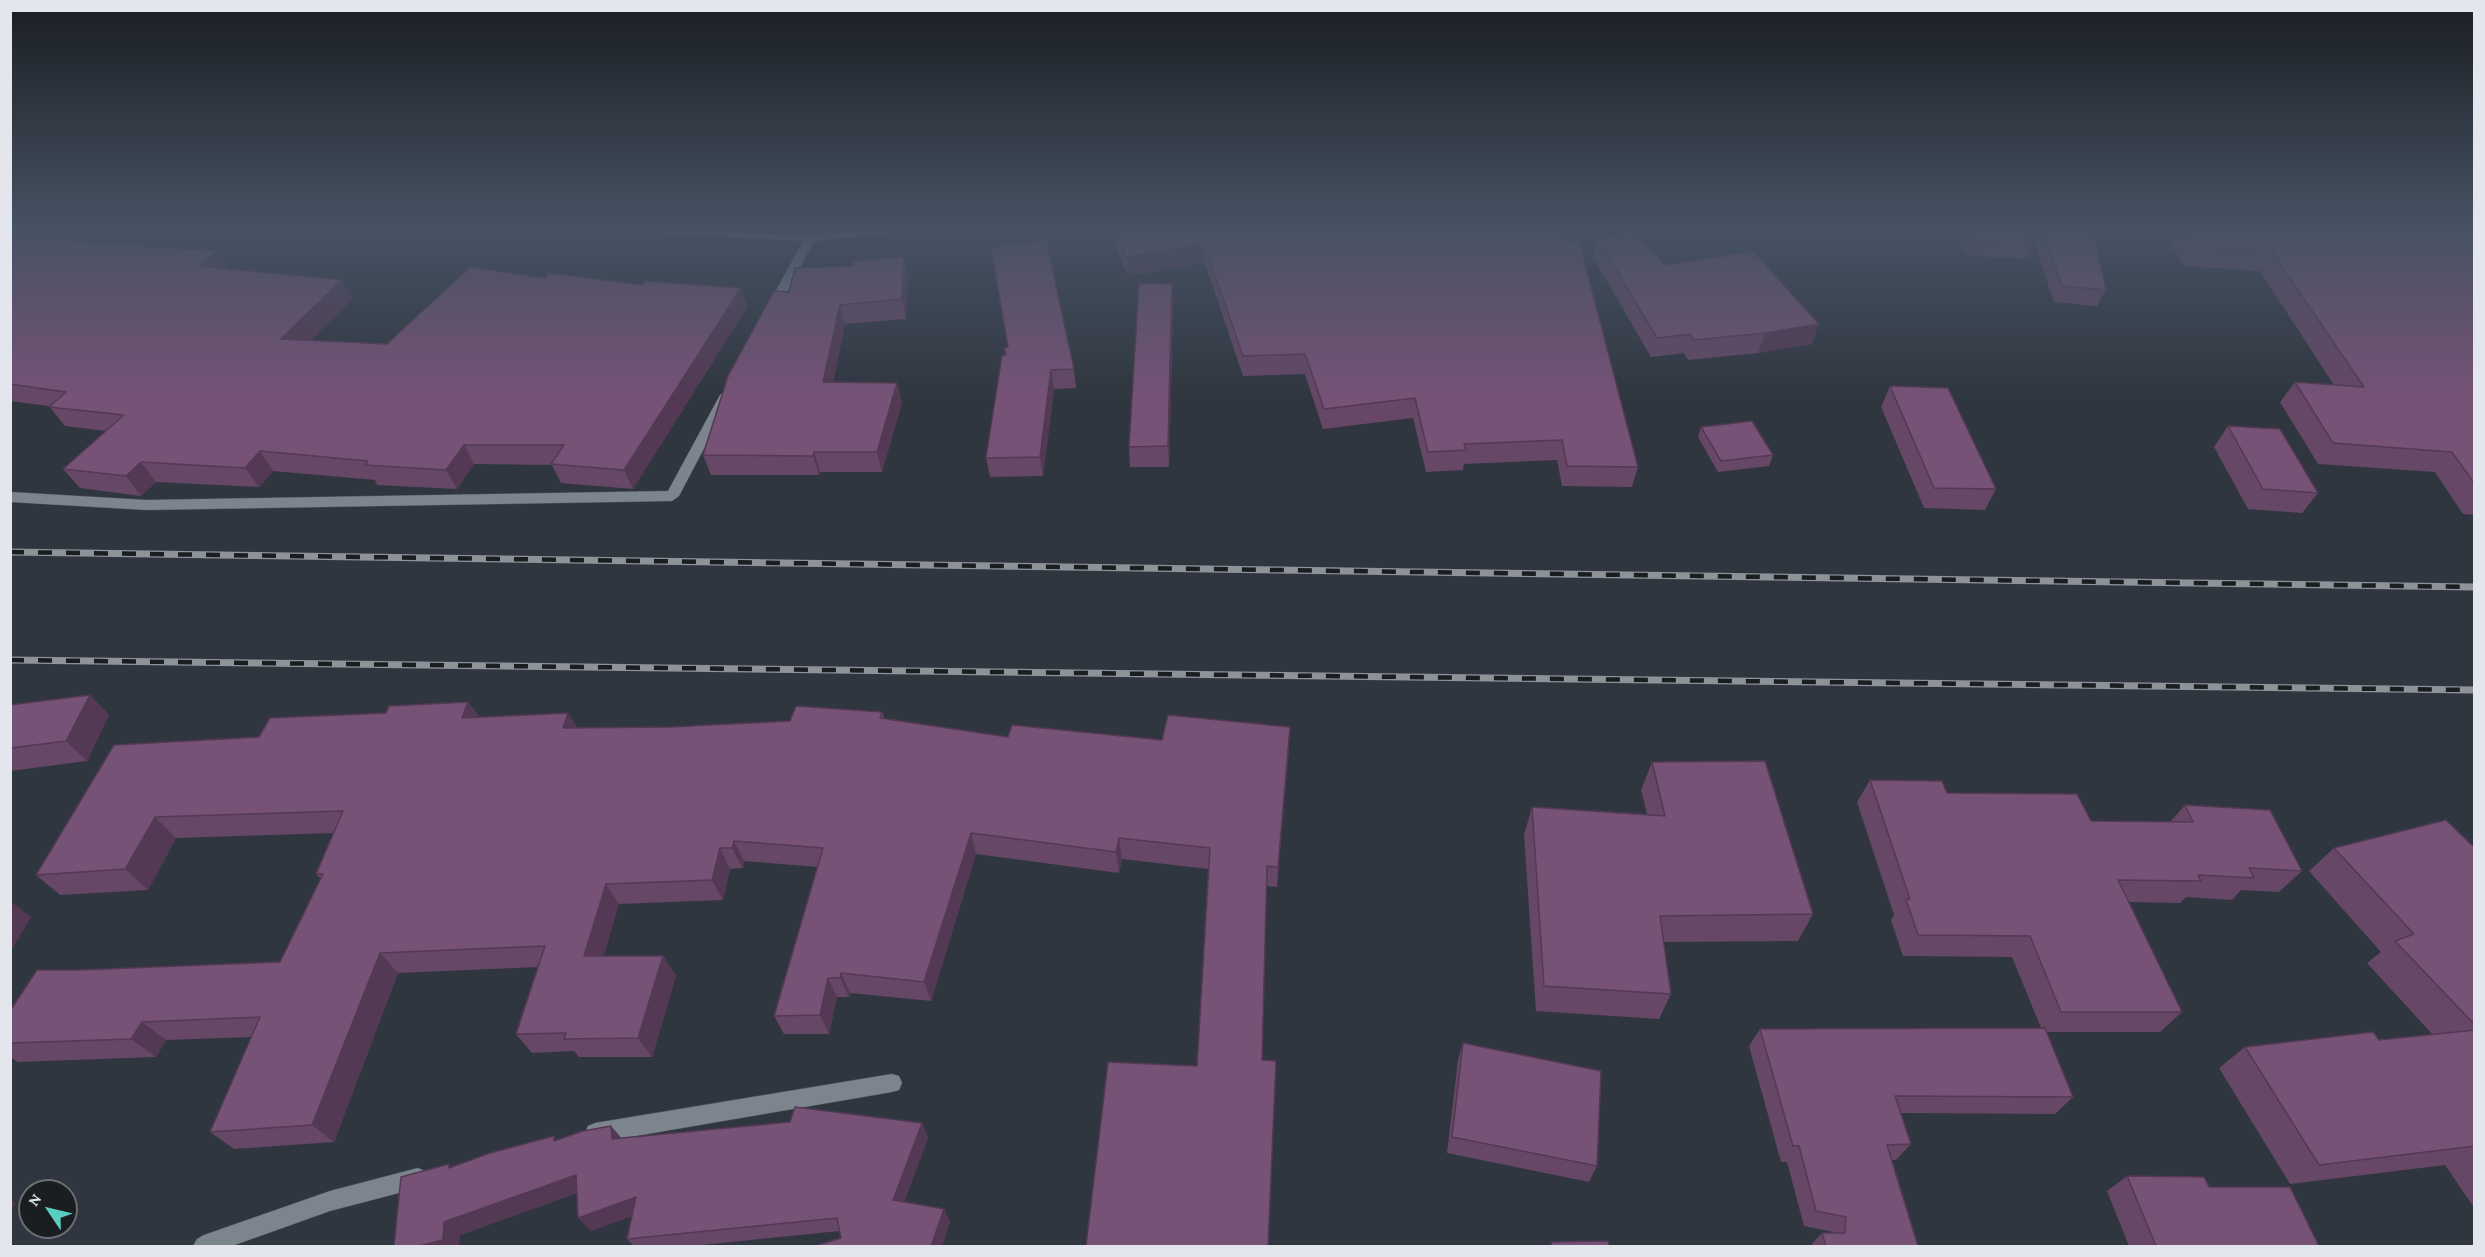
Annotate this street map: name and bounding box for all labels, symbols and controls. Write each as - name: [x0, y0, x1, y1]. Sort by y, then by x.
- north arrow: [18, 1179, 78, 1239]
- text: N: [24, 1190, 45, 1209]

